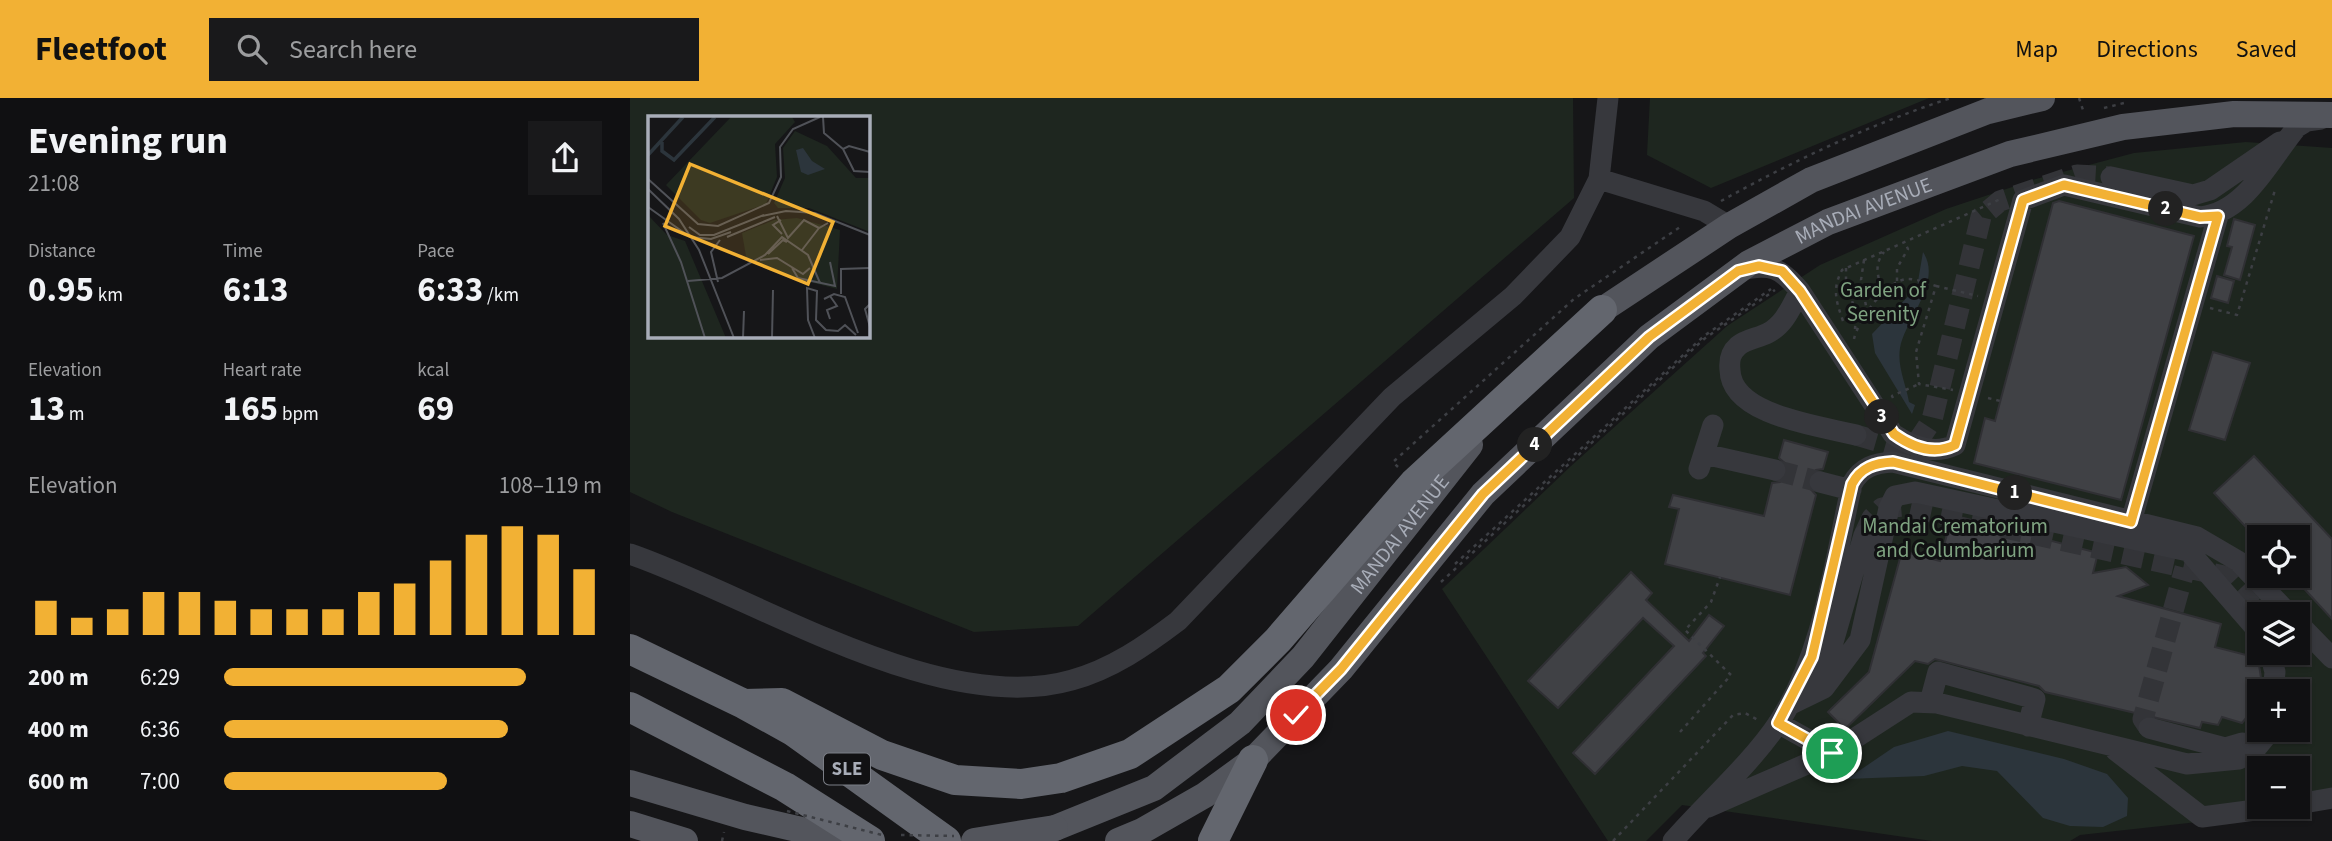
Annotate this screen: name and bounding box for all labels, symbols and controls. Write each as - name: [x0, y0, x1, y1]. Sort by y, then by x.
- search box: [209, 18, 699, 81]
- text: Fleetfoot: [35, 26, 167, 73]
- icon: search: [233, 30, 271, 68]
- text: Search here: [289, 31, 417, 68]
- text: Map: [2015, 32, 2058, 67]
- text: Directions: [2096, 32, 2198, 67]
- text: Saved: [2236, 32, 2297, 67]
- text: Evening run: [28, 114, 228, 168]
- inset map: [648, 116, 870, 338]
- button: share: [528, 121, 602, 195]
- text: 21:08: [28, 167, 79, 200]
- street label: MANDAI AVENUE: [1790, 169, 1936, 252]
- pin: 2: [2148, 192, 2184, 226]
- text: 2: [2160, 195, 2171, 222]
- text: Distance: [28, 238, 96, 265]
- text: Time: [223, 238, 263, 265]
- text: Pace: [417, 238, 455, 265]
- text: 0.95: [28, 265, 94, 315]
- text: 6:13: [223, 265, 289, 315]
- text: 6:33: [417, 265, 483, 315]
- park label: Garden of Serenity: [1840, 275, 1927, 329]
- text: km: [94, 282, 123, 309]
- text: /km: [483, 282, 519, 309]
- text: Elevation: [28, 357, 102, 384]
- text: Heart rate: [223, 357, 302, 384]
- text: kcal: [417, 357, 449, 384]
- text: 13: [28, 384, 65, 434]
- text: 165: [223, 384, 278, 434]
- text: 69: [417, 384, 454, 434]
- pin: 3: [1864, 400, 1900, 434]
- text: m: [65, 401, 85, 428]
- text: bpm: [278, 401, 319, 428]
- text: 3: [1876, 403, 1887, 430]
- pin: 4: [1518, 428, 1552, 462]
- text: 4: [1529, 431, 1540, 458]
- street label: MANDAI AVENUE: [1343, 468, 1456, 601]
- text: Elevation: [28, 469, 118, 502]
- text: 108–119 m: [499, 469, 602, 502]
- pin: 1: [1998, 476, 2032, 510]
- text: 1: [2009, 479, 2020, 506]
- park label: Mandai Crematorium and Columbarium: [1862, 511, 2048, 565]
- map controls: [2247, 525, 2310, 819]
- button: locate: [2247, 525, 2310, 588]
- button: layers: [2247, 602, 2310, 665]
- text: 200 m: [28, 661, 89, 694]
- text: 6:29: [140, 661, 180, 694]
- button: +: [2247, 679, 2310, 742]
- pin: [1266, 685, 1326, 745]
- icon: check: [1277, 696, 1315, 734]
- text: 400 m: [28, 713, 89, 746]
- text: 6:36: [140, 713, 180, 746]
- pin: [1802, 723, 1862, 783]
- icon: arrive: [1813, 734, 1851, 772]
- road number: SLE: [824, 754, 870, 784]
- button: −: [2247, 756, 2310, 819]
- text: 600 m: [28, 765, 89, 798]
- text: 7:00: [140, 765, 180, 798]

